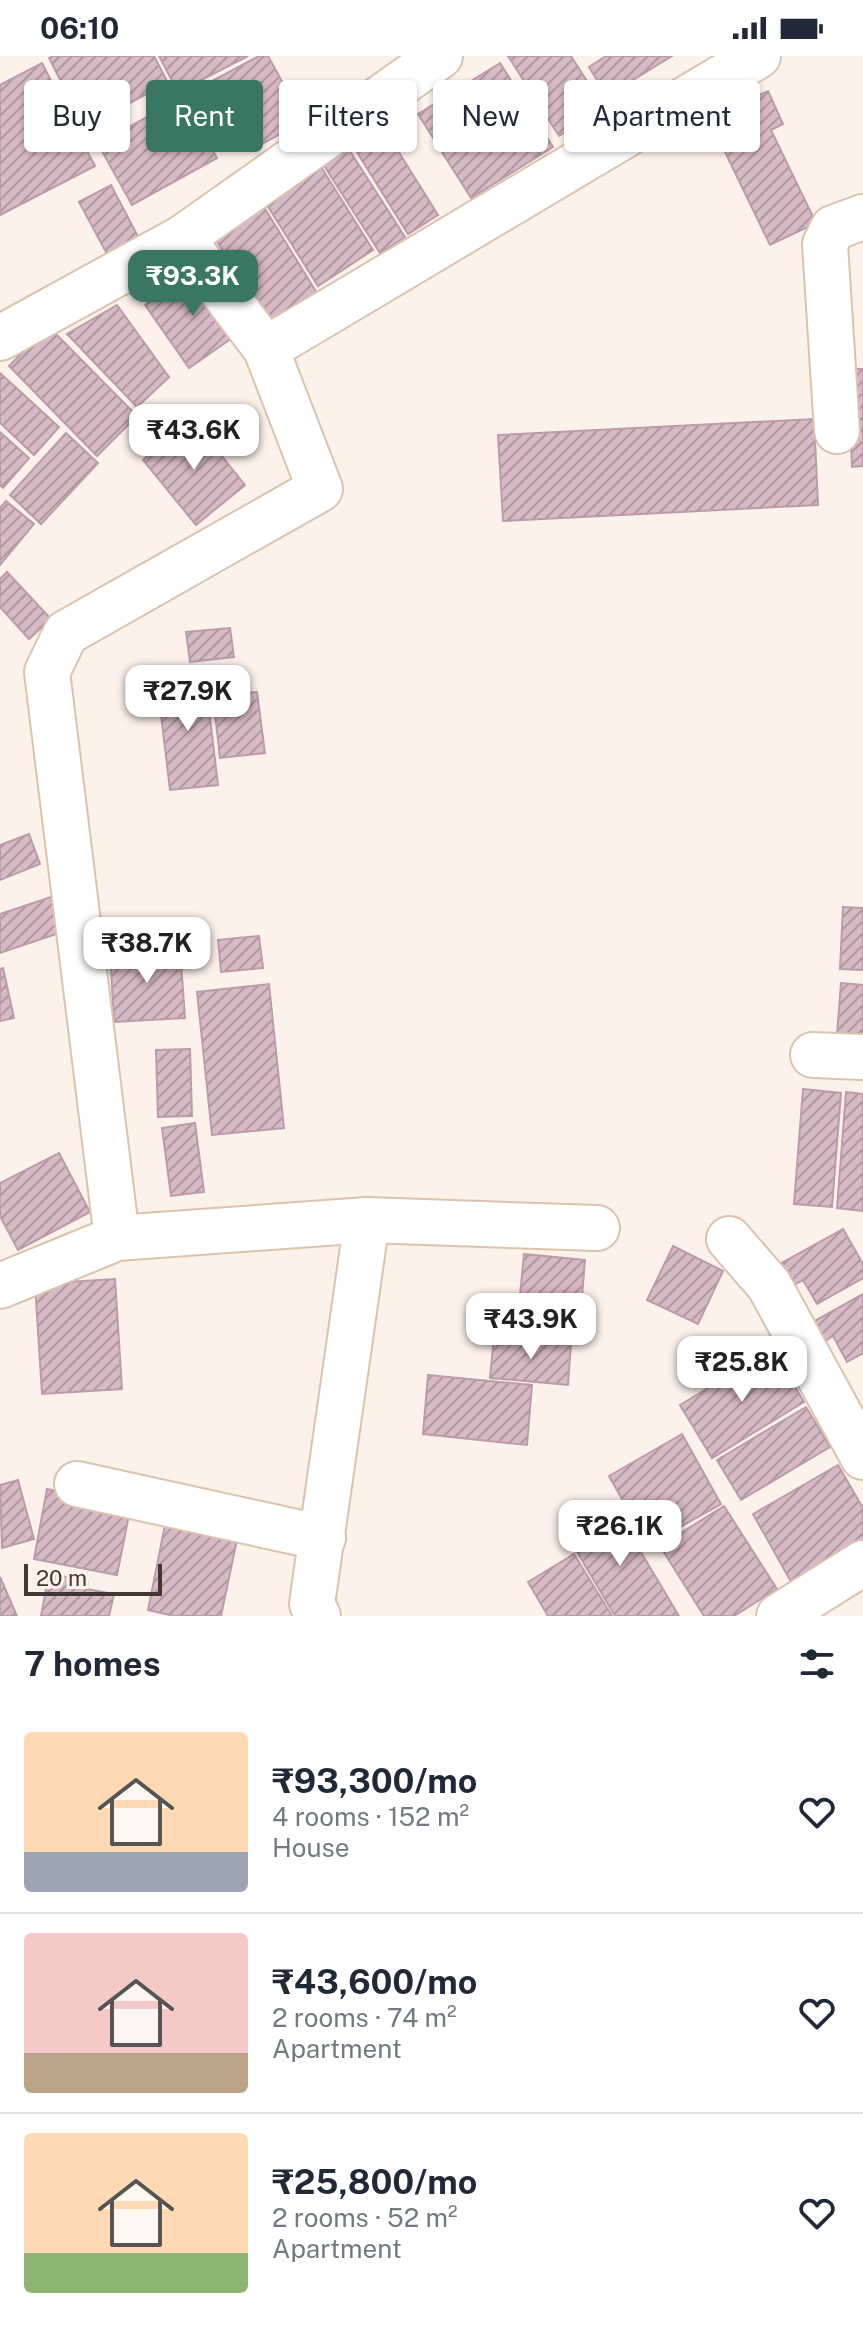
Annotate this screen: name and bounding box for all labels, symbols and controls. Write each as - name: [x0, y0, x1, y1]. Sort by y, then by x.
- text: 06:10: [40, 10, 119, 46]
- chip: Buy: [24, 80, 130, 152]
- chip: Rent: [146, 80, 263, 152]
- chip: Filters: [279, 80, 417, 152]
- chip: New: [433, 80, 548, 152]
- chip: Apartment: [564, 80, 760, 152]
- pin: ₹93.3K: [128, 250, 258, 318]
- text: ₹93.3K: [146, 260, 240, 291]
- pin: ₹43.6K: [129, 404, 259, 472]
- text: ₹43.6K: [147, 414, 241, 445]
- pin: ₹27.9K: [123, 665, 253, 733]
- text: ₹27.9K: [143, 675, 233, 706]
- pin: ₹38.7K: [82, 917, 212, 985]
- text: ₹38.7K: [101, 927, 193, 958]
- pin: ₹43.9K: [466, 1293, 596, 1361]
- text: ₹43.9K: [484, 1303, 578, 1334]
- pin: ₹25.8K: [677, 1336, 807, 1404]
- text: ₹25.8K: [695, 1346, 789, 1377]
- pin: ₹26.1K: [555, 1500, 685, 1568]
- text: ₹26.1K: [576, 1510, 664, 1541]
- scale bar: [24, 1560, 162, 1596]
- text: 20 m: [36, 1565, 87, 1591]
- icon: filters: [795, 1642, 839, 1686]
- text: 7 homes: [24, 1644, 161, 1684]
- text: ₹93,300/mo: [272, 1761, 477, 1801]
- icon: home: [88, 1764, 184, 1860]
- icon: heart: [795, 1790, 839, 1834]
- text: 4 rooms · 152 m²: [272, 1801, 469, 1832]
- text: House: [272, 1832, 349, 1863]
- text: ₹43,600/mo: [272, 1962, 477, 2002]
- icon: home: [88, 1965, 184, 2061]
- icon: heart: [795, 1991, 839, 2035]
- text: 2 rooms · 74 m²: [272, 2002, 457, 2033]
- text: Apartment: [272, 2033, 402, 2064]
- text: ₹25,800/mo: [272, 2162, 477, 2202]
- icon: home: [88, 2165, 184, 2261]
- icon: heart: [795, 2191, 839, 2235]
- text: 2 rooms · 52 m²: [272, 2202, 458, 2233]
- text: Apartment: [272, 2233, 402, 2264]

